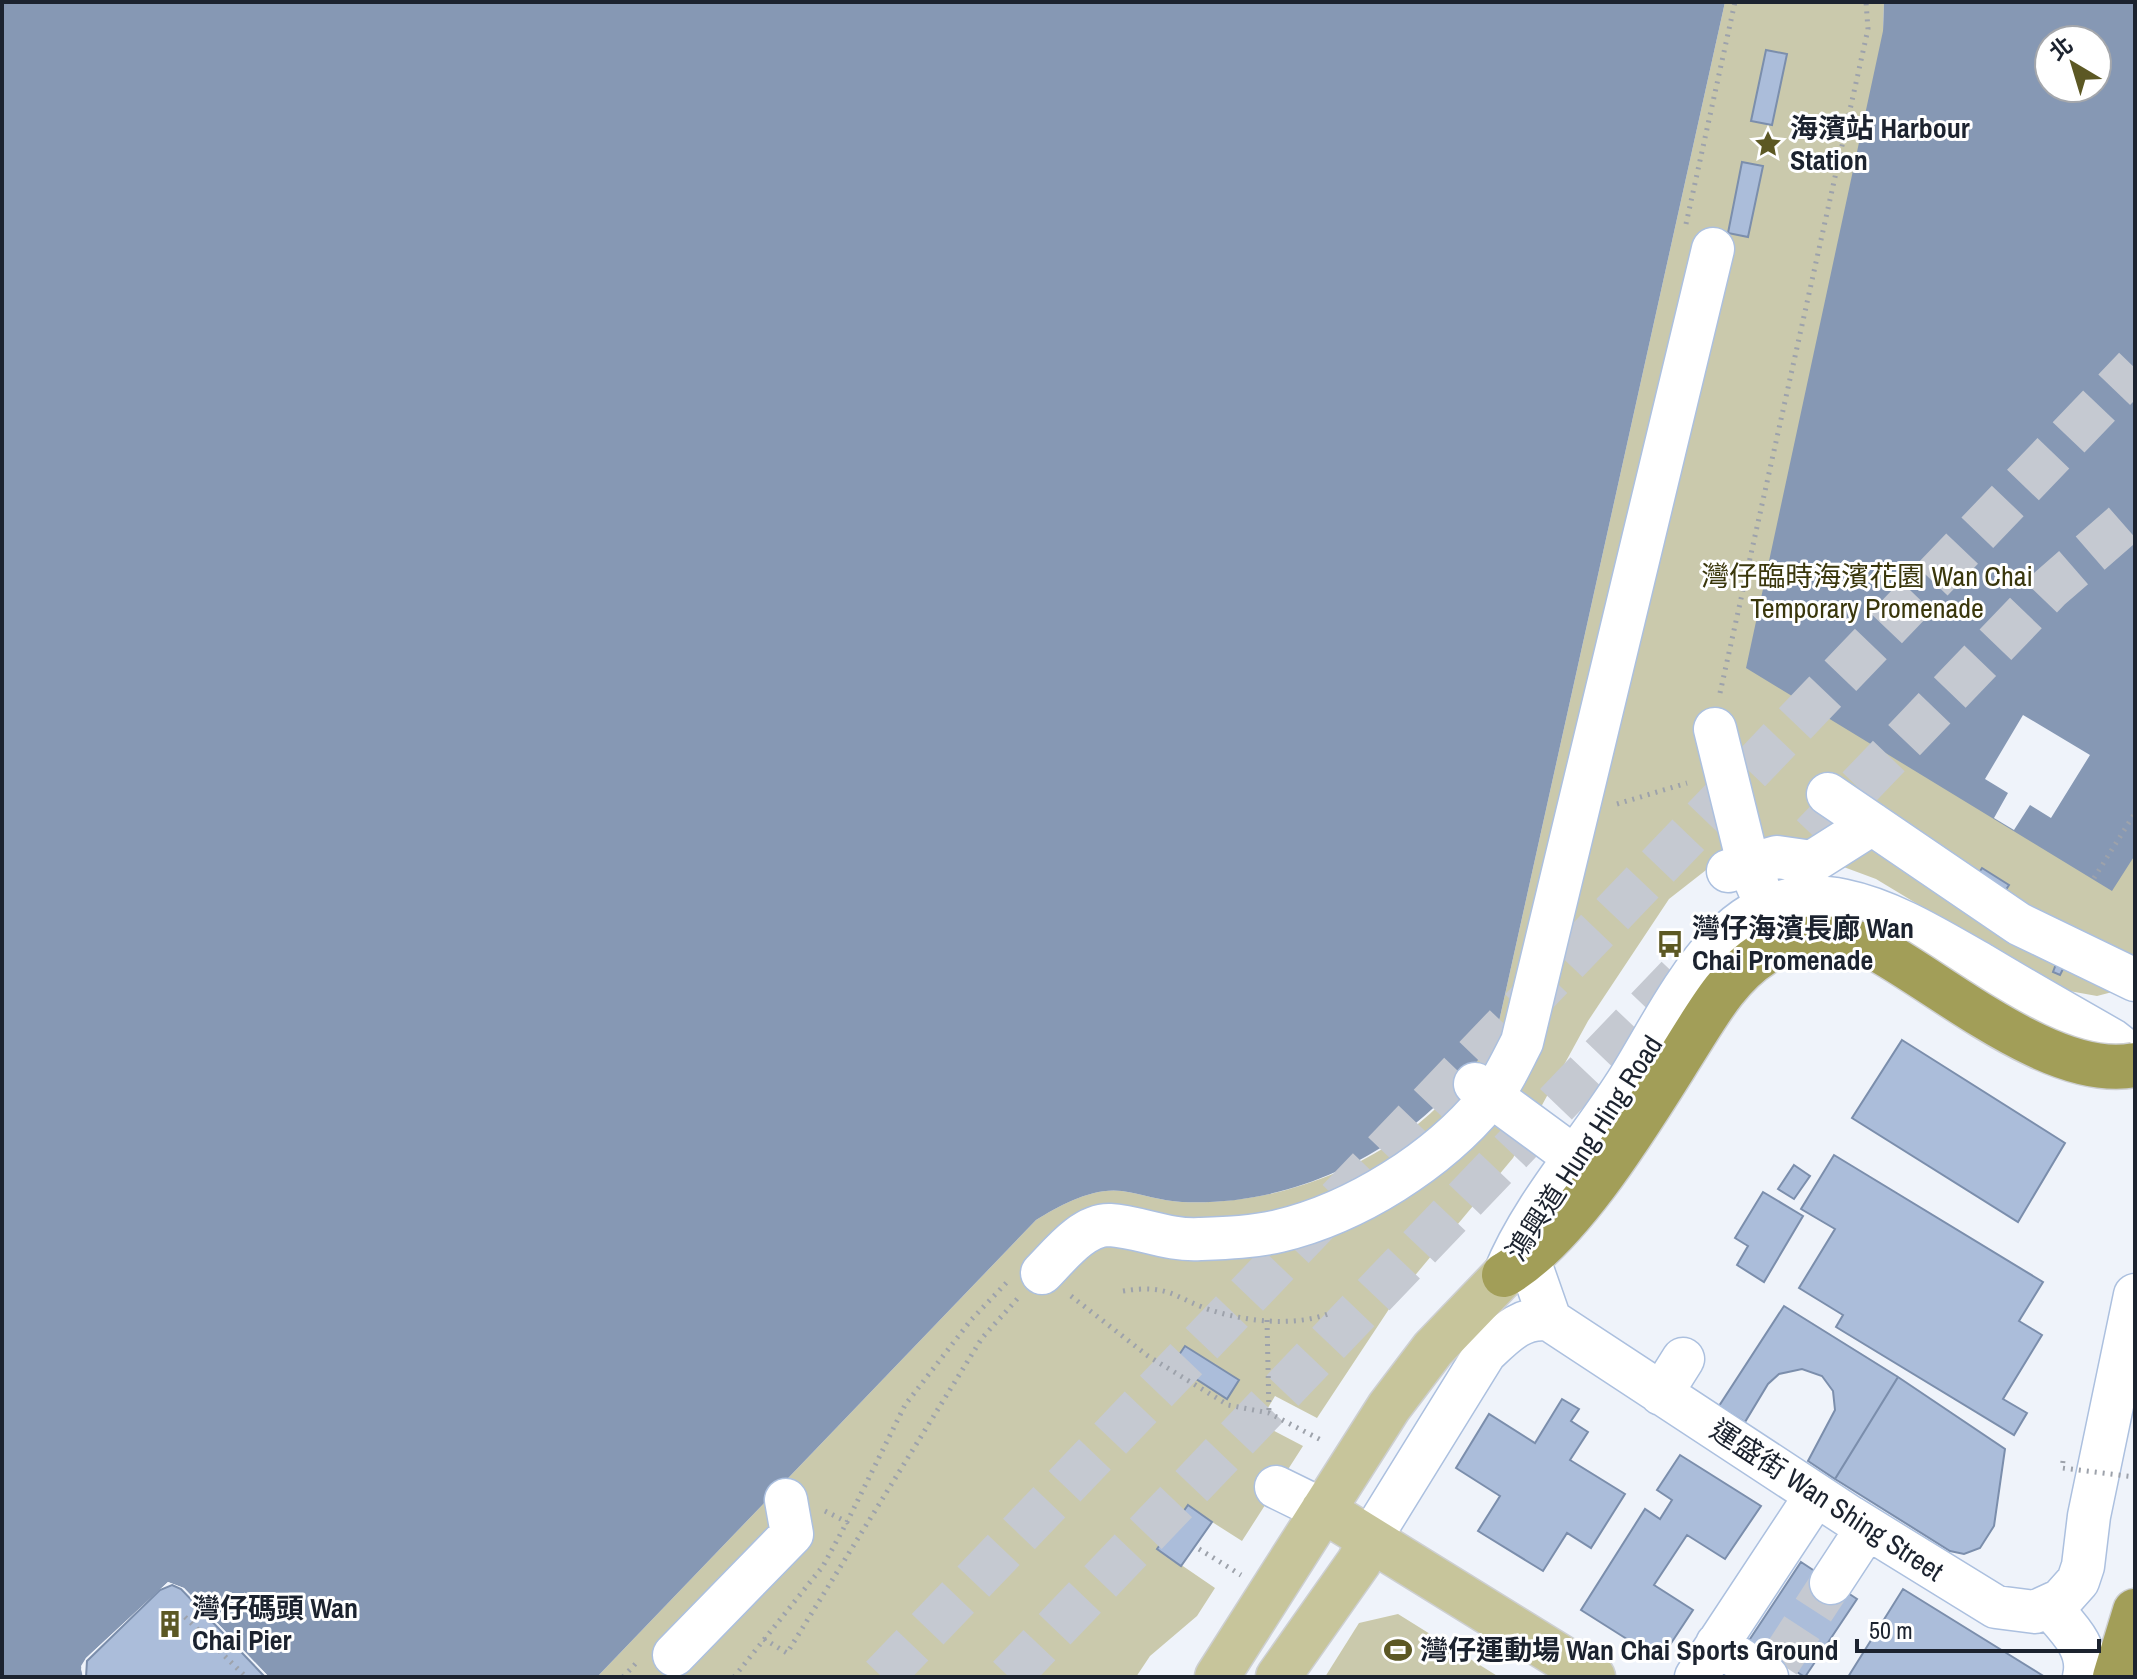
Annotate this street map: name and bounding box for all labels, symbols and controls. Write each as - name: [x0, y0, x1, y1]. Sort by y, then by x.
- north arrow: [2033, 24, 2113, 104]
- text: 北: [2043, 30, 2079, 67]
- place label: 海濱站 Harbour Station: [1790, 109, 1970, 179]
- place icon: 海濱站 Harbour Station: [1753, 129, 1783, 159]
- park label: 灣仔臨時海濱花園 Wan Chai Temporary Promenade: [1701, 557, 2033, 627]
- place label: 灣仔海濱長廊 Wan Chai Promenade: [1692, 909, 1914, 979]
- bus stop icon: 灣仔海濱長廊 Wan Chai Promenade: [1655, 929, 1685, 959]
- street label: 鴻興道 Hung Hing Road: [1497, 1028, 1671, 1268]
- street label: 運盛街 Wan Shing Street: [1703, 1410, 1951, 1590]
- place label: 灣仔碼頭 Wan Chai Pier: [192, 1589, 358, 1659]
- scale bar: [1857, 1603, 2099, 1653]
- building icon: 灣仔碼頭 Wan Chai Pier: [155, 1609, 185, 1639]
- text: 50 m: [1869, 1614, 1913, 1646]
- place label: 灣仔運動場 Wan Chai Sports Ground: [1420, 1631, 1839, 1669]
- sports icon: 灣仔運動場 Wan Chai Sports Ground: [1383, 1635, 1413, 1665]

